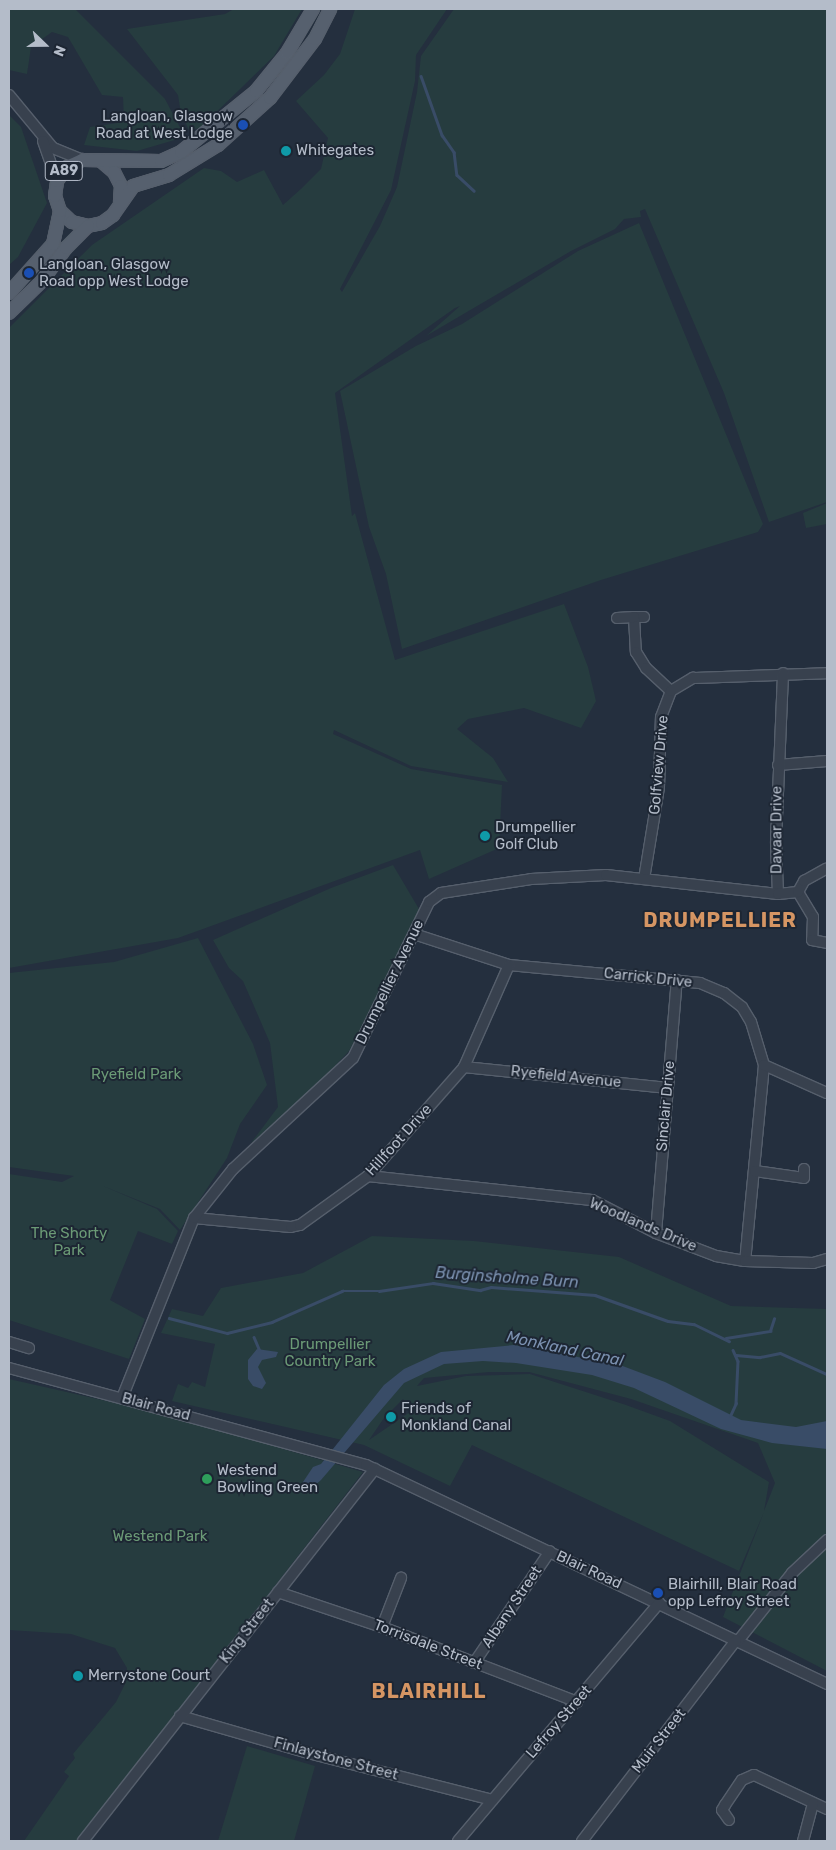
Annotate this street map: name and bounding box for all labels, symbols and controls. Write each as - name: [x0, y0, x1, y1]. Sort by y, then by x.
- north arrow: [20, 20, 70, 70]
- text: N: [50, 43, 69, 59]
- place label: Langloan, Glasgow Road at West Lodge: [96, 107, 233, 142]
- marker: Langloan, Glasgow Road at West Lodge: [237, 119, 249, 131]
- place label: Whitegates: [296, 142, 374, 160]
- marker: Whitegates: [280, 145, 292, 157]
- road number: A89: [44, 160, 84, 182]
- place label: Langloan, Glasgow Road opp West Lodge: [39, 255, 189, 290]
- marker: Langloan, Glasgow Road opp West Lodge: [23, 267, 35, 279]
- street label: Golfview Drive: [646, 714, 672, 816]
- street label: Davaar Drive: [768, 786, 786, 874]
- place label: Drumpellier Golf Club: [495, 818, 576, 853]
- marker: Drumpellier Golf Club: [479, 830, 491, 842]
- district label: DRUMPELLIER: [642, 908, 798, 932]
- street label: Drumpellier Avenue: [352, 917, 428, 1047]
- street label: Carrick Drive: [603, 964, 693, 992]
- street label: Sinclair Drive: [653, 1060, 679, 1152]
- street label: Ryefield Avenue: [510, 1062, 622, 1092]
- park label: Ryefield Park: [91, 1066, 181, 1084]
- street label: Hillfoot Drive: [362, 1101, 436, 1179]
- street label: Woodlands Drive: [586, 1194, 700, 1256]
- park label: The Shorty Park: [31, 1224, 107, 1259]
- water label: Burginsholme Burn: [435, 1263, 579, 1293]
- water label: Monkland Canal: [505, 1327, 625, 1371]
- park label: Drumpellier Country Park: [284, 1335, 376, 1370]
- street label: Blair Road: [120, 1389, 192, 1425]
- place label: Friends of Monkland Canal: [401, 1399, 511, 1434]
- marker: Friends of Monkland Canal: [385, 1411, 397, 1423]
- place label: Westend Bowling Green: [217, 1461, 318, 1496]
- marker: Westend Bowling Green: [201, 1473, 213, 1485]
- park label: Westend Park: [113, 1528, 207, 1546]
- street label: Blair Road: [553, 1547, 625, 1593]
- street label: Albany Street: [478, 1563, 546, 1651]
- place label: Blairhill, Blair Road opp Lefroy Street: [668, 1575, 797, 1610]
- marker: Blairhill, Blair Road opp Lefroy Street: [652, 1587, 664, 1599]
- street label: King Street: [216, 1595, 278, 1667]
- street label: Torrisdale Street: [371, 1616, 485, 1674]
- place label: Merrystone Court: [88, 1667, 210, 1685]
- marker: Merrystone Court: [72, 1670, 84, 1682]
- district label: BLAIRHILL: [370, 1679, 488, 1703]
- street label: Lefroy Street: [522, 1682, 596, 1762]
- street label: Muir Street: [628, 1705, 690, 1777]
- street label: Finlaystone Street: [272, 1734, 400, 1784]

